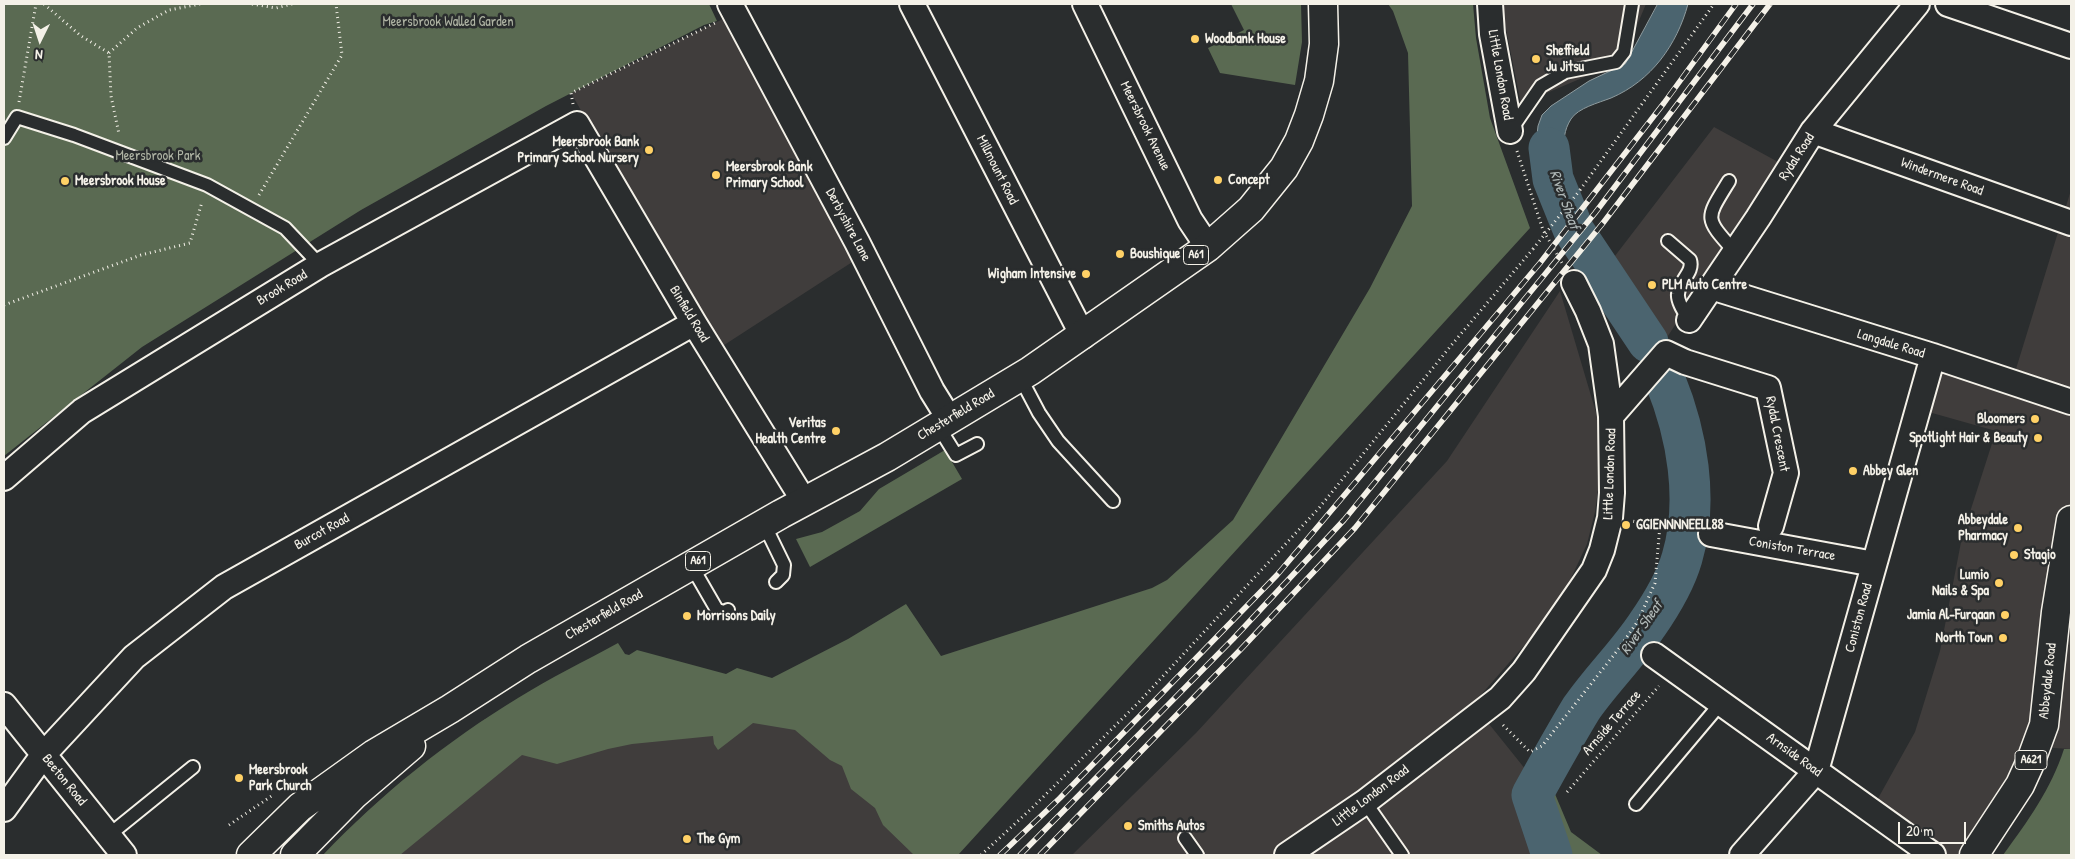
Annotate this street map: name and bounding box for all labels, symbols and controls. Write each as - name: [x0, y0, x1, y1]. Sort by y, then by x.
- park label: Meersbrook Walled Garden: [382, 14, 514, 30]
- north arrow: [15, 15, 65, 65]
- street label: Little London Road: [1484, 29, 1516, 121]
- place label: Woodbank House: [1205, 31, 1286, 47]
- marker: Woodbank House: [1189, 33, 1201, 45]
- place label: Sheffield Ju Jitsu: [1546, 43, 1589, 75]
- text: N: [35, 46, 43, 65]
- marker: Sheffield Ju Jitsu: [1530, 53, 1542, 65]
- street label: Meersbrook Avenue: [1116, 79, 1174, 173]
- street label: Rydal Road: [1775, 130, 1819, 184]
- street label: Millmount Road: [972, 133, 1022, 207]
- place label: Meersbrook Bank Primary School Nursery: [518, 134, 639, 166]
- marker: Meersbrook Bank Primary School Nursery: [643, 144, 655, 156]
- park label: Meersbrook Park: [115, 148, 201, 164]
- street label: Windermere Road: [1898, 154, 1986, 200]
- place label: Meersbrook Bank Primary School: [726, 159, 812, 192]
- water label: River Sheaf: [1545, 168, 1583, 232]
- marker: Meersbrook Bank Primary School: [710, 169, 722, 181]
- place label: Concept: [1228, 172, 1269, 188]
- place label: Meersbrook House: [75, 173, 165, 189]
- marker: Concept: [1212, 174, 1224, 186]
- marker: Meersbrook House: [59, 175, 71, 187]
- street label: Derbyshire Lane: [822, 186, 874, 264]
- place label: Boushique: [1130, 246, 1180, 262]
- road number: A61: [1184, 246, 1208, 264]
- marker: Boushique: [1114, 248, 1126, 260]
- street label: Brook Road: [254, 266, 310, 310]
- place label: Wigham Intensive: [988, 266, 1076, 282]
- marker: Wigham Intensive: [1080, 268, 1092, 280]
- place label: PLM Auto Centre: [1662, 277, 1747, 293]
- marker: PLM Auto Centre: [1646, 279, 1658, 291]
- street label: Binfield Road: [666, 283, 712, 345]
- street label: Langdale Road: [1855, 326, 1927, 362]
- street label: Chesterfield Road: [914, 385, 998, 445]
- street label: Rydal Crescent: [1761, 395, 1793, 473]
- place label: Bloomers: [1977, 411, 2025, 427]
- marker: Bloomers: [2029, 413, 2041, 425]
- place label: Veritas Health Centre: [755, 415, 826, 448]
- marker: Veritas Health Centre: [830, 425, 842, 437]
- street label: Little London Road: [1600, 428, 1620, 520]
- place label: Spotlight Hair & Beauty: [1909, 430, 2028, 446]
- marker: Spotlight Hair & Beauty: [2032, 432, 2044, 444]
- place label: Abbey Glen: [1863, 463, 1918, 479]
- marker: Abbey Glen: [1847, 465, 1859, 477]
- street label: Burcot Road: [292, 510, 352, 554]
- place label: Abbeydale Pharmacy: [1958, 512, 2008, 544]
- place label: GGIENNNNEELL88: [1636, 517, 1724, 533]
- marker: GGIENNNNEELL88: [1620, 519, 1632, 531]
- marker: Abbeydale Pharmacy: [2012, 522, 2024, 534]
- street label: Coniston Terrace: [1747, 533, 1837, 565]
- place label: Stagio: [2024, 547, 2056, 563]
- marker: Stagio: [2008, 549, 2020, 561]
- road number: A61: [686, 552, 710, 570]
- place label: Lumio Nails & Spa: [1932, 567, 1989, 600]
- marker: Lumio Nails & Spa: [1993, 577, 2005, 589]
- street label: Coniston Road: [1842, 581, 1876, 655]
- street label: Chesterfield Road: [562, 586, 646, 644]
- water label: River Sheaf: [1617, 598, 1667, 658]
- place label: Jamia Al-Furqaan: [1907, 607, 1995, 623]
- place label: Morrisons Daily: [697, 608, 776, 624]
- marker: Jamia Al-Furqaan: [1999, 609, 2011, 621]
- marker: Morrisons Daily: [681, 610, 693, 622]
- place label: North Town: [1936, 630, 1993, 646]
- marker: North Town: [1997, 632, 2009, 644]
- street label: Abbeydale Road: [2036, 642, 2060, 720]
- street label: Arnside Terrace: [1579, 687, 1645, 759]
- street label: Arnside Road: [1763, 729, 1825, 781]
- road number: A621: [2015, 750, 2047, 770]
- street label: Beeton Road: [38, 751, 90, 809]
- place label: Meersbrook Park Church: [249, 762, 311, 794]
- street label: Little London Road: [1330, 762, 1412, 830]
- marker: Meersbrook Park Church: [233, 772, 245, 784]
- scale bar: [1900, 812, 1968, 844]
- place label: Smiths Autos: [1138, 818, 1205, 834]
- marker: Smiths Autos: [1122, 820, 1134, 832]
- text: 20 m: [1906, 820, 1933, 841]
- place label: The Gym: [697, 831, 740, 847]
- marker: The Gym: [681, 833, 693, 845]

